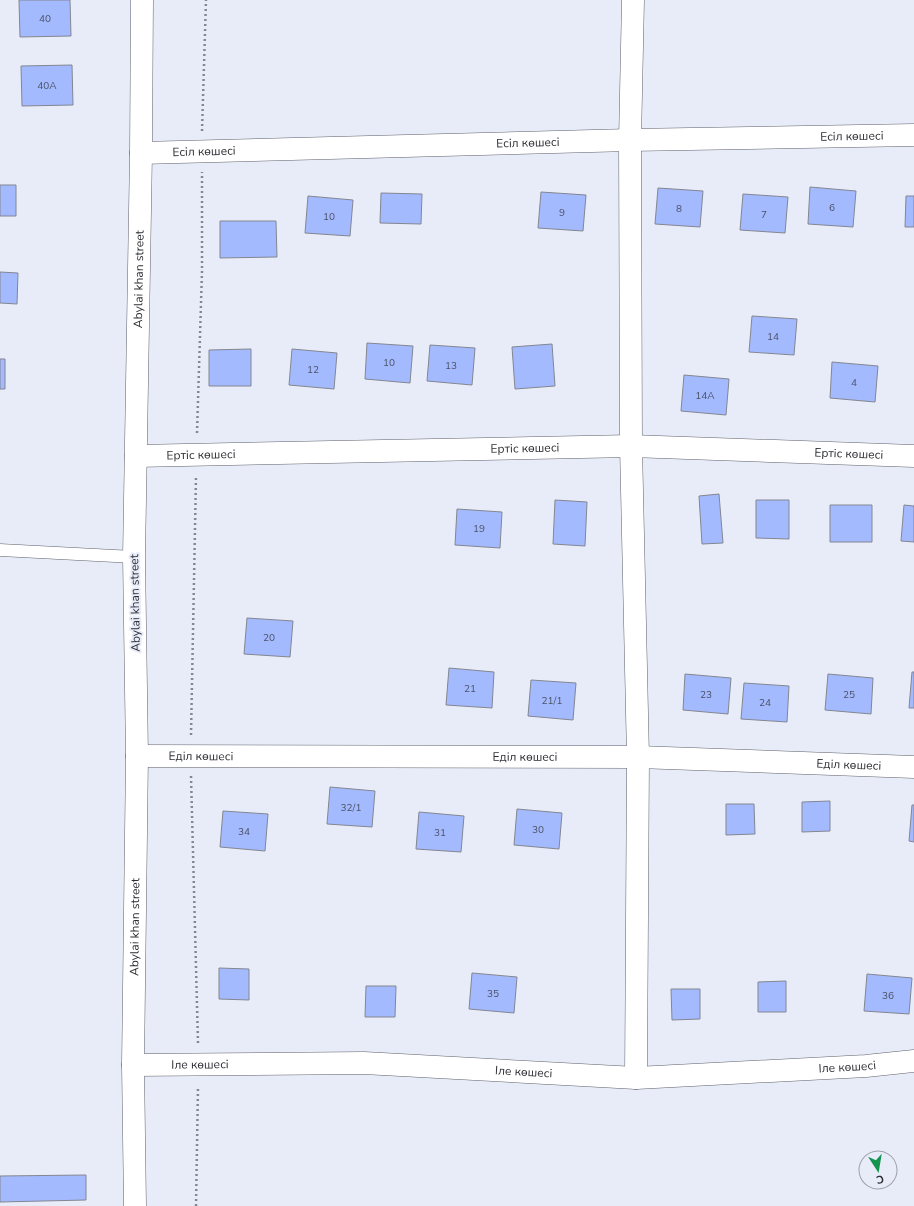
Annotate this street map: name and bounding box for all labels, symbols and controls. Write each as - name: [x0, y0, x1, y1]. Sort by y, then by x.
- house number: 40: [39, 12, 51, 26]
- house number: 40А: [37, 79, 57, 93]
- street label: Есіл көшесі: [820, 128, 884, 145]
- street label: Есіл көшесі: [496, 134, 560, 152]
- street label: Есіл көшесі: [172, 142, 236, 160]
- house number: 6: [829, 201, 835, 215]
- house number: 8: [676, 202, 682, 216]
- house number: 9: [559, 206, 565, 220]
- house number: 7: [761, 208, 767, 222]
- house number: 10: [323, 210, 335, 224]
- street label: Abylai khan street: [130, 229, 148, 328]
- house number: 14: [767, 330, 779, 344]
- house number: 10: [383, 356, 395, 370]
- house number: 13: [445, 359, 457, 373]
- house number: 12: [307, 363, 319, 377]
- house number: 4: [851, 376, 857, 390]
- house number: 14А: [695, 389, 715, 403]
- street label: Ертіс көшесі: [490, 439, 560, 457]
- street label: Ертіс көшесі: [814, 444, 884, 463]
- street label: Ертіс көшесі: [166, 446, 236, 463]
- house number: 19: [473, 522, 485, 536]
- street label: Abylai khan street: [126, 553, 144, 652]
- house number: 20: [263, 631, 275, 645]
- house number: 21: [464, 682, 476, 696]
- house number: 23: [700, 688, 712, 702]
- house number: 25: [843, 688, 855, 702]
- house number: 21/1: [542, 694, 562, 708]
- house number: 24: [759, 696, 771, 710]
- street label: Еділ көшесі: [169, 748, 234, 764]
- street label: Еділ көшесі: [493, 749, 558, 765]
- street label: Еділ көшесі: [816, 755, 882, 774]
- house number: 32/1: [341, 801, 361, 815]
- house number: 30: [532, 823, 544, 837]
- house number: 34: [238, 825, 250, 839]
- house number: 31: [434, 826, 446, 840]
- street label: Abylai khan street: [126, 877, 143, 976]
- house number: 35: [487, 987, 499, 1001]
- house number: 36: [882, 989, 894, 1003]
- street label: Іле көшесі: [171, 1056, 229, 1073]
- street label: Іле көшесі: [818, 1057, 877, 1076]
- street label: Іле көшесі: [495, 1062, 553, 1081]
- north arrow: [858, 1150, 898, 1190]
- text: С: [874, 1171, 885, 1188]

